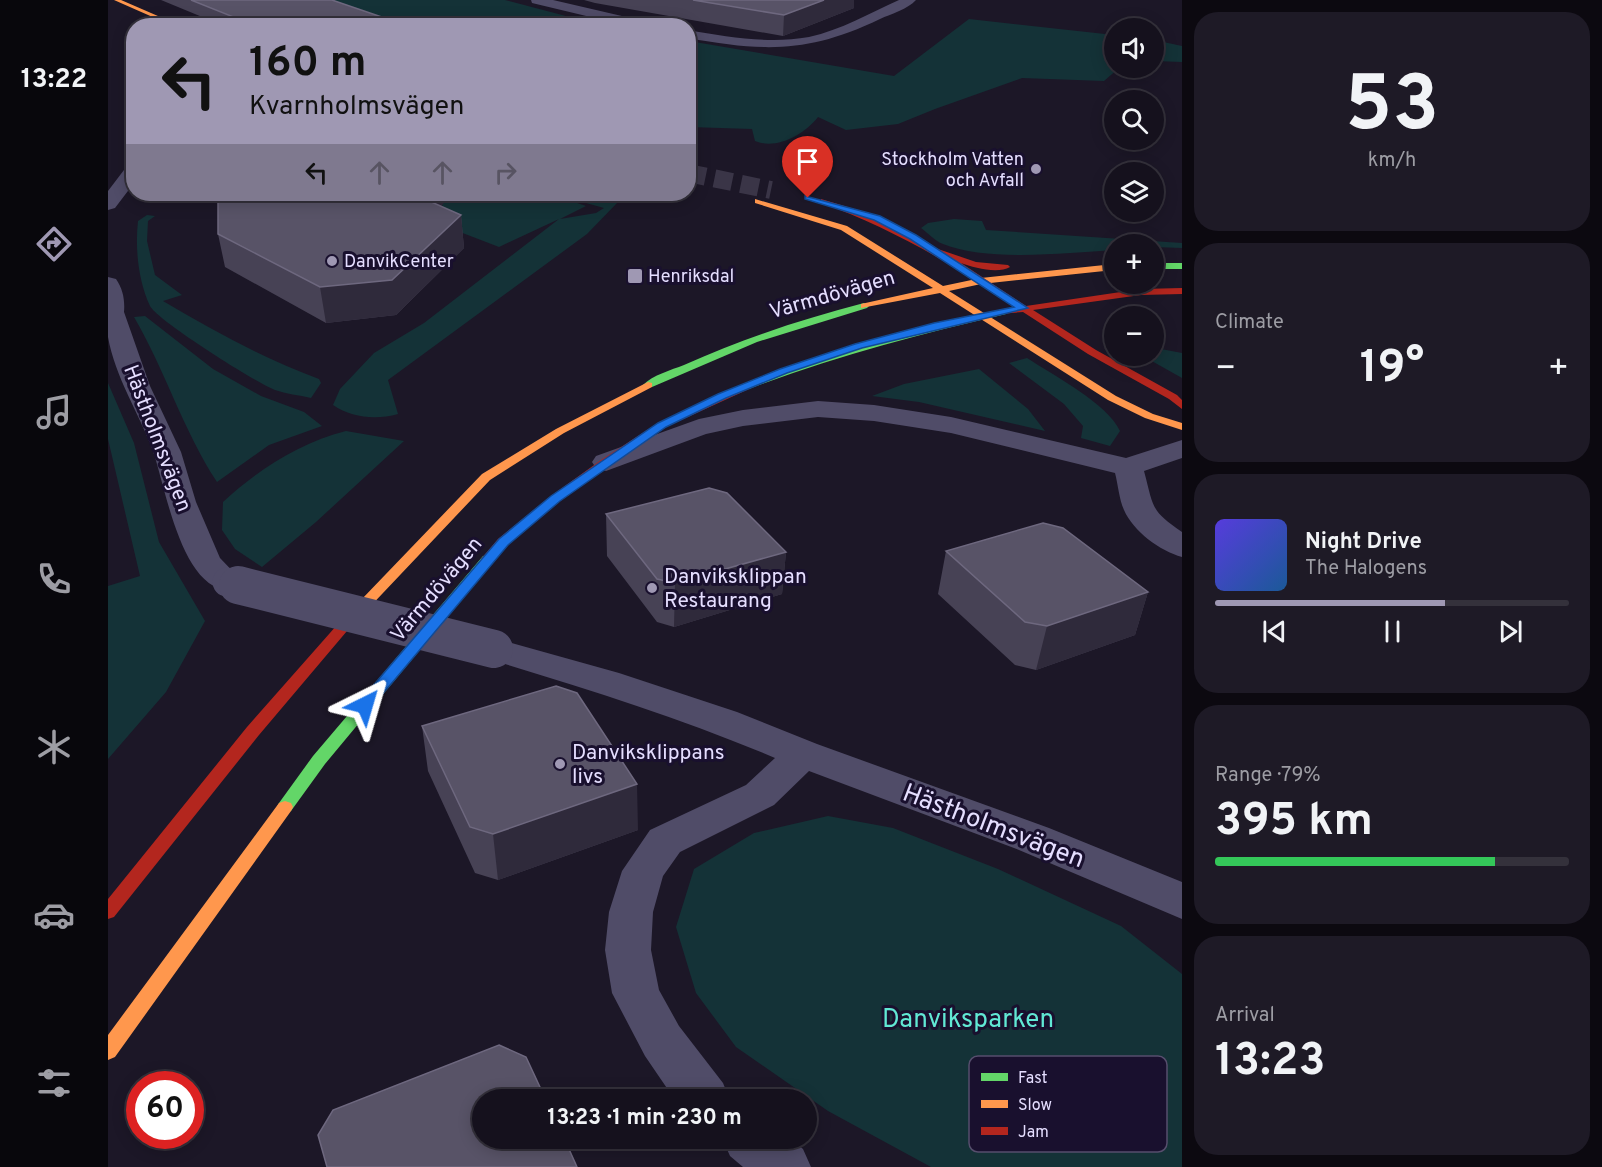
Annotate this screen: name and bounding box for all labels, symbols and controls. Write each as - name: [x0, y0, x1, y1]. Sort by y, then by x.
- map controls: [1104, 18, 1164, 366]
- button: sound: [1104, 18, 1164, 78]
- text: 160 m: [249, 38, 367, 91]
- icon: left: [150, 42, 228, 120]
- text: 53: [1345, 59, 1439, 158]
- text: 13:22: [21, 63, 87, 97]
- text: Kvarnholmsvägen: [249, 90, 465, 124]
- button: search: [1104, 90, 1164, 150]
- pin: [782, 136, 833, 198]
- icon: arrive: [791, 145, 824, 178]
- text: km/h: [1368, 148, 1416, 174]
- place label: Stockholm Vatten och Avfall: [881, 149, 1024, 193]
- icon: left: [300, 156, 333, 189]
- icon: ahead: [363, 156, 396, 189]
- icon: ahead: [426, 156, 459, 189]
- icon: right: [489, 156, 522, 189]
- marker: Stockholm Vatten och Avfall: [1029, 162, 1043, 176]
- button: layers: [1104, 162, 1164, 222]
- icon: directions: [33, 223, 75, 265]
- button: +: [1104, 234, 1164, 294]
- place label: DanvikCenter: [344, 251, 454, 274]
- marker: DanvikCenter: [325, 254, 339, 268]
- street label: Värmdövägen: [766, 265, 898, 326]
- place label: Henriksdal: [648, 266, 734, 289]
- marker: Henriksdal: [626, 267, 644, 285]
- button: −: [1104, 306, 1164, 366]
- text: Climate: [1215, 310, 1284, 336]
- text: 19°: [1360, 341, 1424, 398]
- text: −: [1215, 349, 1236, 391]
- text: +: [1548, 349, 1569, 391]
- street label: Hästholmsvägen: [116, 361, 197, 516]
- icon: music: [33, 391, 75, 433]
- text: Night Drive: [1305, 529, 1422, 556]
- street label: Värmdövägen: [385, 532, 489, 648]
- text: The Halogens: [1305, 556, 1427, 582]
- icon: phone: [33, 558, 75, 600]
- place label: Danviksklippan Restaurang: [664, 564, 807, 615]
- marker: Danviksklippan Restaurang: [645, 581, 659, 595]
- icon: previous: [1258, 615, 1291, 648]
- icon: pause: [1376, 615, 1409, 648]
- icon: next: [1494, 615, 1527, 648]
- position arrow: [333, 673, 397, 737]
- icon: climate: [33, 726, 75, 768]
- place label: Danviksklippans livs: [572, 740, 725, 791]
- marker: Danviksklippans livs: [553, 757, 567, 771]
- text: Range · 79%: [1215, 763, 1321, 789]
- street label: Hästholmsvägen: [897, 777, 1089, 877]
- text: 395 km: [1215, 794, 1373, 851]
- icon: car: [33, 894, 75, 936]
- text: Arrival: [1215, 1003, 1275, 1029]
- park label: Danviksparken: [882, 1004, 1054, 1037]
- text: 13:23: [1215, 1034, 1325, 1091]
- legend: [969, 1056, 1167, 1152]
- icon: filters: [33, 1062, 75, 1104]
- text: Fast: [1018, 1069, 1048, 1089]
- speed limit sign: 60: [126, 1071, 204, 1149]
- text: Slow: [1018, 1096, 1052, 1116]
- text: 13:23 · 1 min · 230 m: [547, 1105, 742, 1132]
- text: Jam: [1018, 1123, 1049, 1143]

